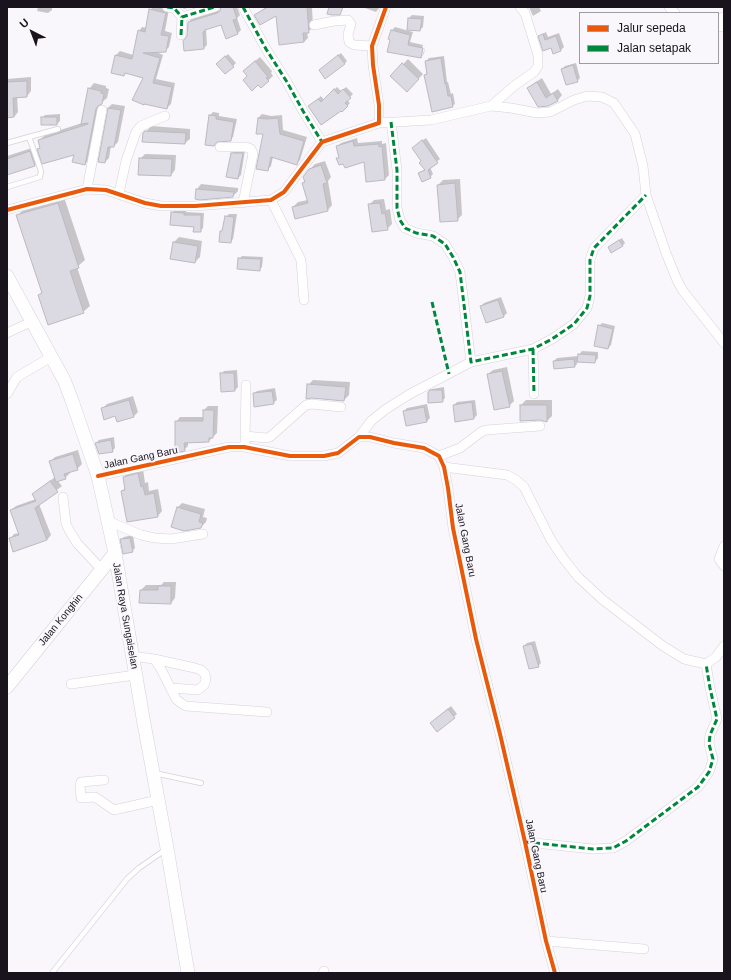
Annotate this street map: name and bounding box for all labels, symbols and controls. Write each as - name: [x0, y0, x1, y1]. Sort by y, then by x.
- north arrow: [12, 12, 52, 52]
- legend: [579, 12, 719, 64]
- text: U: [17, 16, 31, 30]
- text: Jalur sepeda: [617, 21, 686, 35]
- text: Jalan setapak: [617, 41, 691, 55]
- street label: Jalan Gang Baru: [103, 444, 179, 472]
- street label: Jalan Gang Baru: [452, 502, 478, 578]
- street label: Jalan Raya Sungaiselan: [110, 562, 140, 670]
- street label: Jalan Konghin: [36, 592, 86, 648]
- street label: Jalan Gang Baru: [522, 818, 550, 894]

